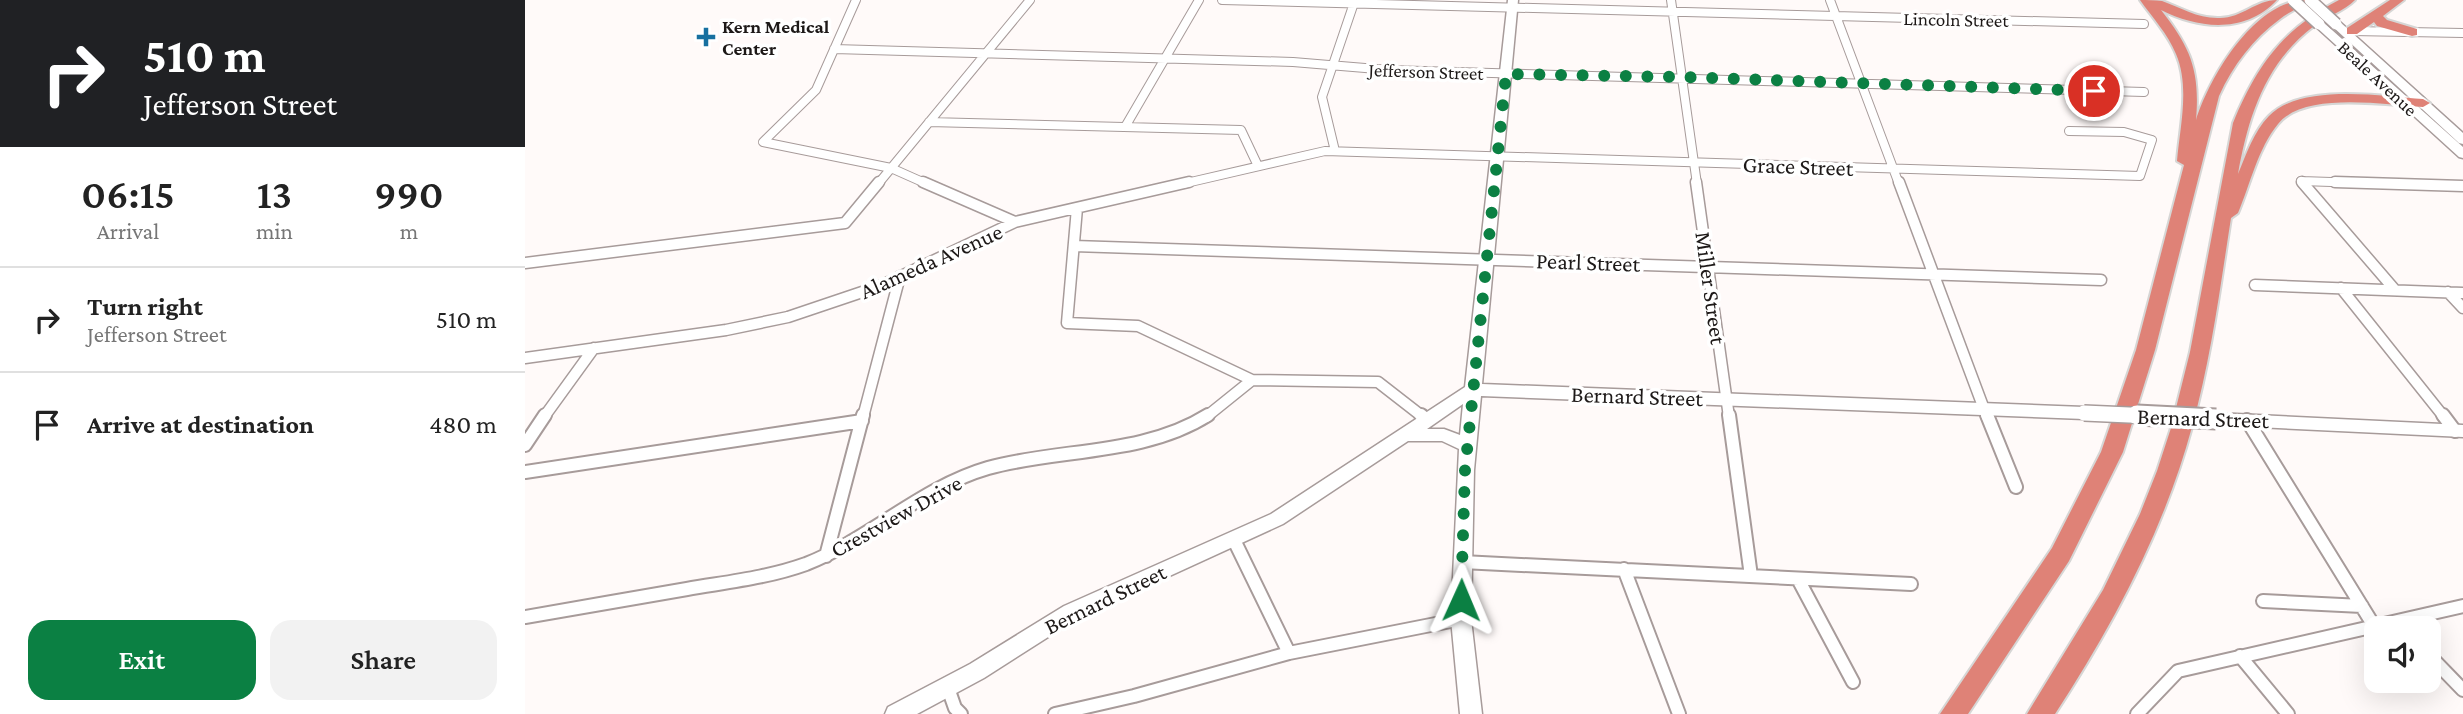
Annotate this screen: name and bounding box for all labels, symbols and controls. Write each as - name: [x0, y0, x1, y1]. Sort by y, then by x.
- street label: Lincoln Street: [1903, 8, 2009, 31]
- place label: Kern Medical Center: [722, 16, 830, 59]
- marker: Kern Medical Center: [696, 27, 716, 47]
- icon: right: [28, 28, 119, 119]
- text: 510 m: [143, 28, 266, 83]
- street label: Beale Avenue: [2334, 36, 2422, 120]
- street label: Jefferson Street: [1366, 59, 1485, 84]
- pin: [2064, 61, 2124, 121]
- icon: arrive: [2075, 72, 2113, 110]
- text: Jefferson Street: [143, 86, 337, 122]
- street label: Grace Street: [1742, 151, 1854, 181]
- text: 06:15: [81, 170, 175, 217]
- text: 13: [257, 170, 292, 217]
- text: 990: [374, 170, 444, 217]
- text: Arrival: [97, 218, 159, 244]
- text: min: [256, 218, 293, 244]
- text: m: [400, 218, 418, 244]
- street label: Alameda Avenue: [856, 218, 1006, 304]
- street label: Miller Street: [1690, 230, 1732, 346]
- street label: Pearl Street: [1536, 247, 1641, 277]
- text: Turn right: [87, 292, 203, 321]
- icon: right: [28, 301, 66, 339]
- text: 510 m: [436, 305, 497, 334]
- text: Jefferson Street: [87, 321, 227, 347]
- street label: Bernard Street: [1571, 381, 1704, 411]
- street label: Bernard Street: [2137, 403, 2270, 433]
- icon: arrive: [28, 406, 66, 444]
- text: Arrive at destination: [87, 410, 314, 439]
- text: 480 m: [429, 410, 497, 439]
- street label: Crestview Drive: [826, 469, 966, 563]
- street label: Bernard Street: [1040, 558, 1170, 640]
- position arrow: [1424, 563, 1498, 637]
- map controls: [2364, 616, 2441, 693]
- button: sound: [2364, 616, 2441, 693]
- button: Exit: [28, 620, 256, 700]
- button: Share: [270, 620, 497, 700]

